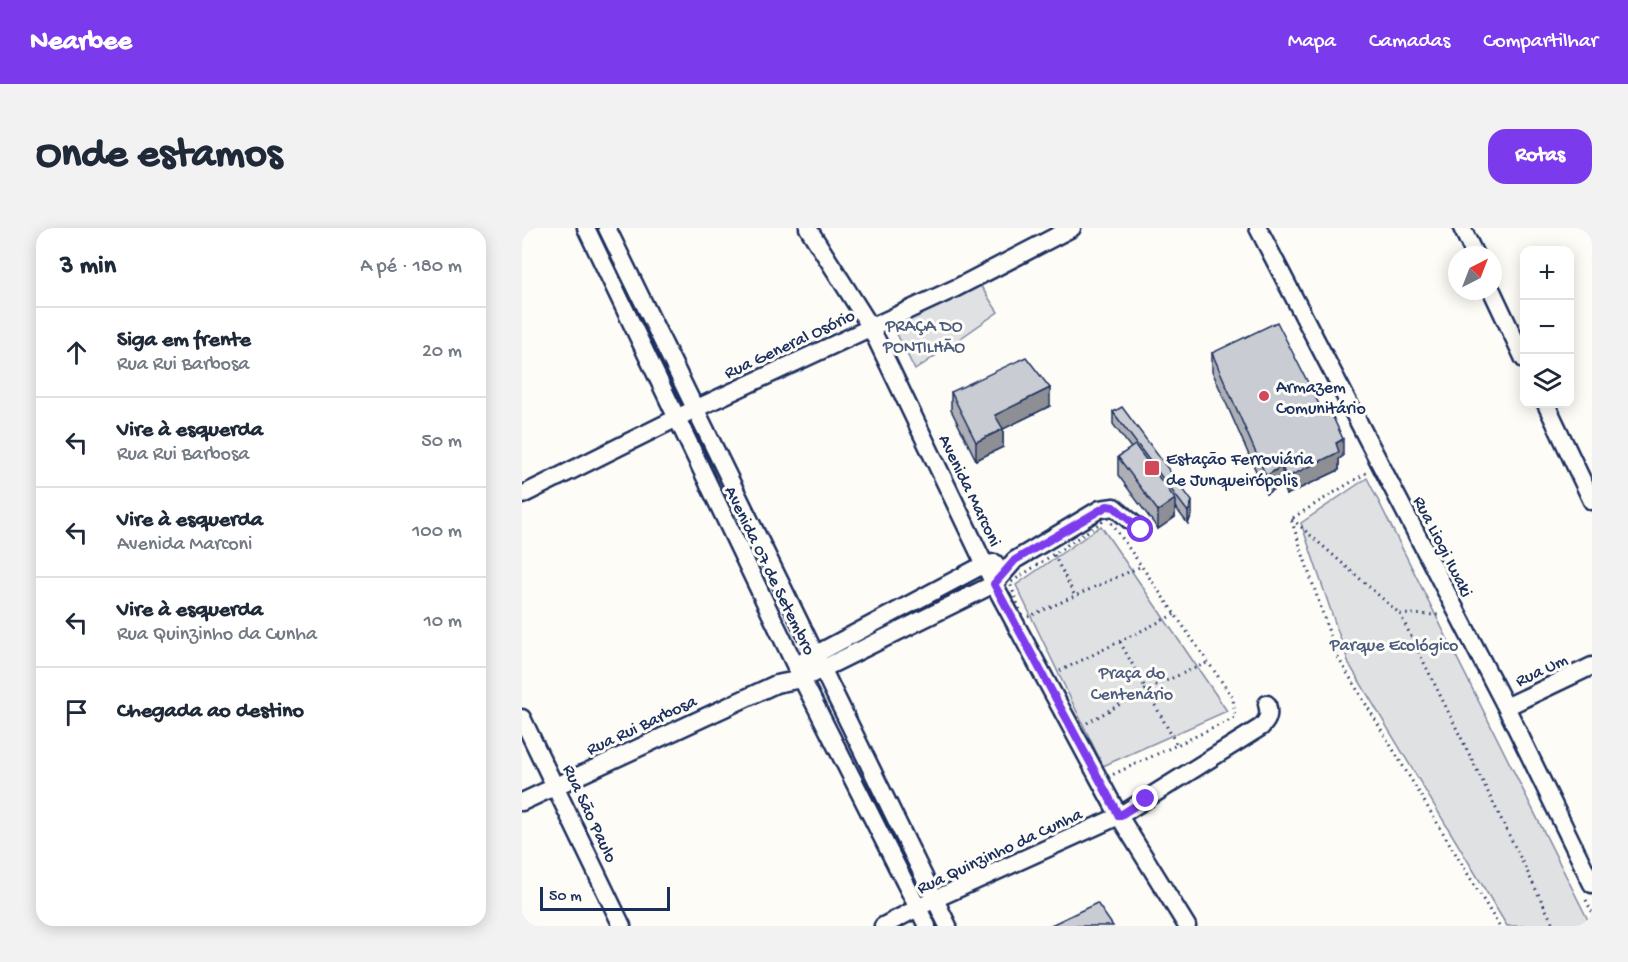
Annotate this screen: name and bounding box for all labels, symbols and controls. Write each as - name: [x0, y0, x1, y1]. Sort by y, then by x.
- text: Nearbee: [30, 26, 132, 59]
- text: Mapa: [1288, 30, 1336, 55]
- text: Camadas: [1369, 30, 1450, 55]
- text: Compartilhar: [1483, 30, 1598, 55]
- button: Rotas: [1488, 129, 1592, 184]
- text: Onde estamos: [36, 132, 282, 181]
- north arrow: [1448, 246, 1502, 300]
- map controls: [1520, 246, 1574, 408]
- button: +: [1520, 246, 1574, 300]
- text: 3 min: [60, 252, 116, 283]
- text: A pé · 180 m: [360, 256, 462, 279]
- button: −: [1520, 300, 1574, 354]
- street label: Rua General Osório: [721, 306, 859, 385]
- park label: PRAÇA DO PONTILHÃO: [882, 317, 965, 359]
- text: Siga em frente: [117, 328, 251, 354]
- icon: ahead: [60, 336, 93, 369]
- text: 20 m: [422, 341, 462, 364]
- text: Rua Rui Barbosa: [117, 354, 249, 377]
- button: layers: [1520, 354, 1574, 408]
- place label: Armazem Comunitário: [1276, 378, 1366, 420]
- marker: Armazem Comunitário: [1257, 389, 1271, 403]
- text: Vire à esquerda: [117, 418, 263, 444]
- icon: left: [60, 426, 93, 459]
- text: 50 m: [421, 431, 462, 454]
- street label: Avenida Marconi: [933, 432, 1005, 551]
- text: Rua Rui Barbosa: [117, 444, 249, 467]
- place label: Estação Ferroviária de Junqueirópolis: [1166, 450, 1315, 492]
- marker: Estação Ferroviária de Junqueirópolis: [1143, 459, 1161, 477]
- street label: Avenida 07 de Setembro: [719, 483, 819, 659]
- street label: Rua Liogi Iwaki: [1407, 493, 1476, 601]
- text: Vire à esquerda: [117, 508, 263, 534]
- icon: left: [60, 516, 93, 549]
- route start: [1127, 516, 1153, 542]
- text: 100 m: [412, 521, 462, 544]
- text: Avenida Marconi: [117, 534, 252, 557]
- text: Vire à esquerda: [117, 598, 263, 624]
- icon: left: [60, 606, 93, 639]
- text: 10 m: [424, 611, 462, 634]
- text: Rua Quinzinho da Cunha: [117, 624, 317, 647]
- park label: Parque Ecológico: [1329, 636, 1458, 657]
- street label: Rua Um: [1513, 650, 1572, 692]
- park label: Praça do Centenário: [1091, 664, 1173, 706]
- street label: Rua Rui Barbosa: [584, 691, 701, 761]
- icon: arrive: [60, 696, 93, 729]
- text: Chegada ao destino: [117, 699, 304, 725]
- street label: Rua São Paulo: [557, 762, 621, 866]
- route end: [1132, 785, 1158, 811]
- street label: Rua Quinzinho da Cunha: [914, 804, 1087, 900]
- scale bar: [540, 884, 670, 912]
- text: 50 m: [549, 888, 582, 907]

